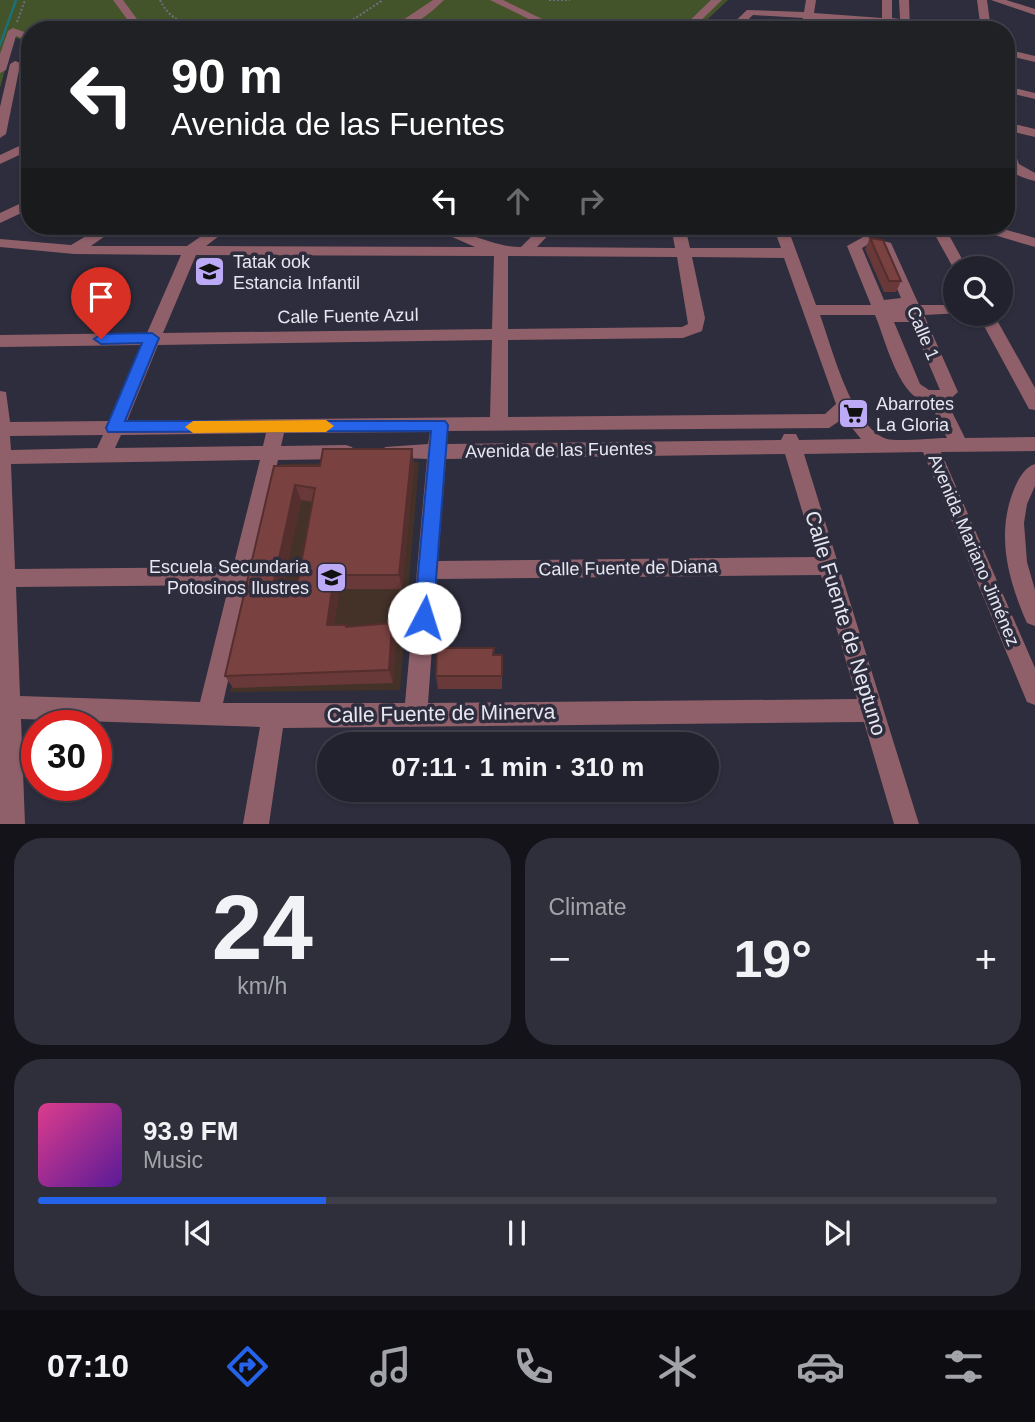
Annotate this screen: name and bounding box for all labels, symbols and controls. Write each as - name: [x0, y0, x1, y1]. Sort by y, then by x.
- icon: left: [56, 49, 147, 140]
- text: 90 m: [171, 49, 283, 103]
- text: Avenida de las Fuentes: [171, 106, 505, 142]
- icon: left: [426, 182, 464, 220]
- icon: ahead: [499, 182, 537, 220]
- icon: right: [572, 182, 610, 220]
- place label: Tatak ook Estancia Infantil: [233, 252, 360, 293]
- school or university icon: Tatak ook Estancia Infantil: [193, 255, 227, 289]
- map controls: [943, 256, 1013, 326]
- button: search: [943, 256, 1013, 326]
- pin: [71, 267, 131, 339]
- icon: arrive: [82, 278, 120, 316]
- street label: Calle 1: [903, 303, 943, 363]
- street label: Calle Fuente Azul: [277, 305, 419, 327]
- place label: Abarrotes La Gloria: [876, 394, 954, 435]
- supermarket icon: Abarrotes La Gloria: [836, 397, 870, 431]
- street label: Avenida de las Fuentes: [465, 438, 653, 462]
- street label: Avenida Mariano Jiménez: [924, 451, 1024, 649]
- street label: Calle Fuente de Neptuno: [801, 508, 891, 738]
- street label: Calle Fuente de Diana: [538, 556, 719, 580]
- place label: Escuela Secundaria Potosinos Ilustres: [149, 557, 310, 598]
- school or university icon: Escuela Secundaria Potosinos Ilustres: [315, 560, 349, 594]
- position arrow: [387, 581, 461, 655]
- street label: Calle Fuente de Minerva: [326, 699, 556, 726]
- speed limit sign: 30: [21, 710, 112, 801]
- text: 07:11 · 1 min · 310 m: [392, 752, 644, 782]
- text: 24: [212, 877, 313, 978]
- text: Climate: [549, 894, 626, 920]
- text: 19°: [733, 930, 812, 988]
- text: −: [549, 938, 571, 980]
- text: +: [975, 938, 997, 980]
- text: km/h: [237, 973, 287, 999]
- text: 93.9 FM: [143, 1116, 238, 1146]
- text: Music: [143, 1147, 203, 1173]
- icon: previous: [179, 1214, 217, 1252]
- icon: pause: [498, 1214, 536, 1252]
- icon: next: [818, 1214, 856, 1252]
- icon: directions: [223, 1342, 272, 1391]
- icon: music: [366, 1342, 415, 1391]
- icon: phone: [509, 1342, 558, 1391]
- icon: climate: [653, 1342, 702, 1391]
- icon: car: [796, 1342, 845, 1391]
- icon: filters: [939, 1342, 988, 1391]
- text: 07:10: [47, 1348, 129, 1384]

